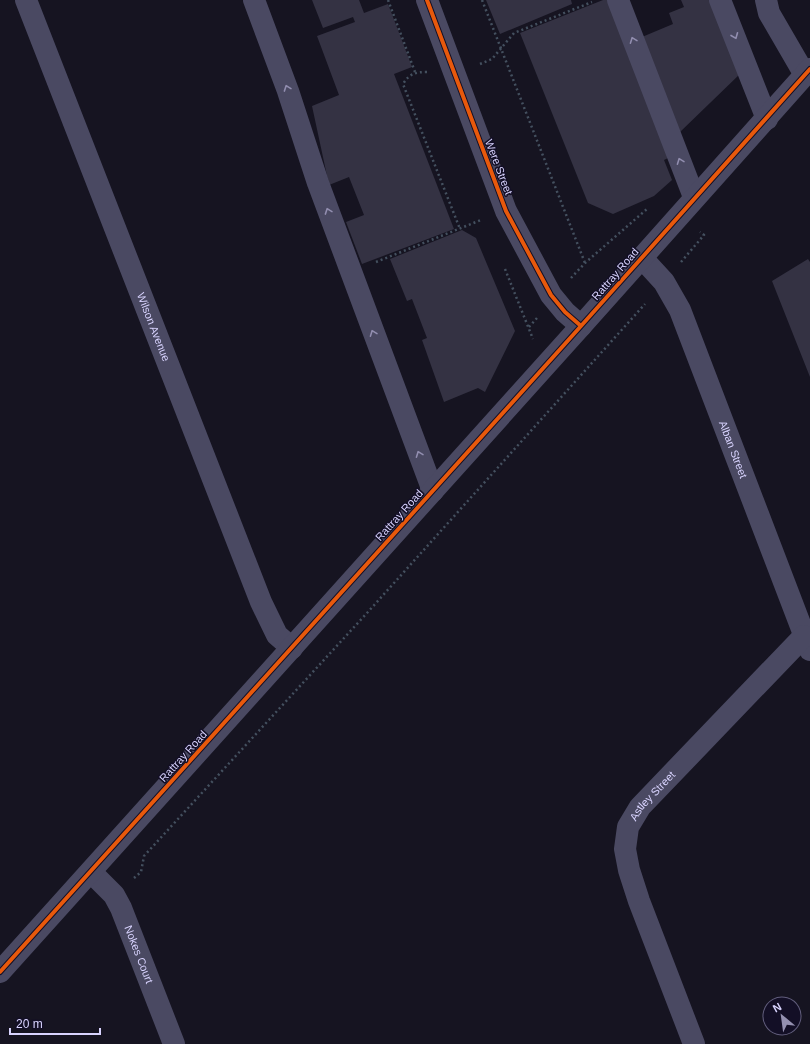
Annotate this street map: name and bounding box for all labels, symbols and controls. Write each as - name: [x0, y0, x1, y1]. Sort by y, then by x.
- one-way arrow: [730, 33, 738, 40]
- one-way arrow: [630, 36, 638, 43]
- one-way arrow: [283, 84, 291, 91]
- street label: Were Street: [483, 138, 515, 196]
- one-way arrow: [677, 158, 685, 165]
- one-way arrow: [324, 207, 332, 214]
- street label: Rattray Road: [589, 246, 641, 302]
- street label: Wilson Avenue: [135, 291, 172, 363]
- one-way arrow: [370, 329, 378, 336]
- street label: Alban Street: [717, 419, 750, 480]
- one-way arrow: [415, 451, 423, 458]
- street label: Rattray Road: [373, 487, 425, 543]
- street label: Rattray Road: [157, 728, 209, 784]
- street label: Astley Street: [627, 769, 677, 823]
- street label: Nokes Court: [122, 924, 156, 985]
- north arrow: [762, 996, 802, 1036]
- text: N: [771, 1000, 784, 1014]
- scale bar: [10, 1010, 100, 1036]
- text: 20 m: [16, 1017, 43, 1031]

